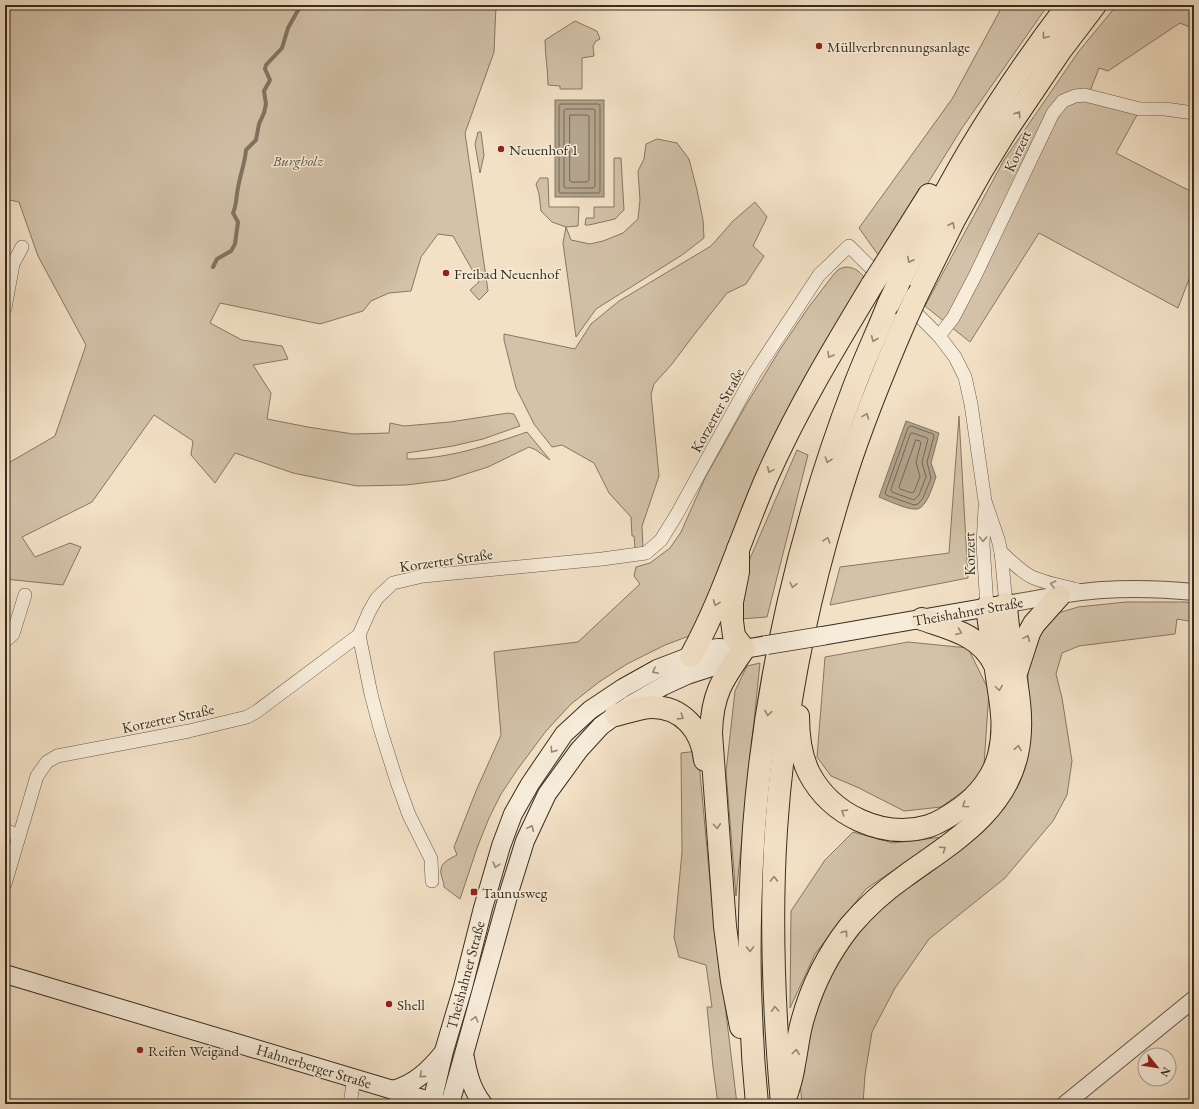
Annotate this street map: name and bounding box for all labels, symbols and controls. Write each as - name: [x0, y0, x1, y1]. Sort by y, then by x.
- one-way arrow: [1043, 32, 1050, 39]
- place label: Müllverbrennungsanlage: [827, 37, 970, 56]
- marker: Müllverbrennungsanlage: [814, 41, 824, 51]
- one-way arrow: [1013, 111, 1020, 118]
- street label: Korzert: [999, 127, 1035, 175]
- place label: Neuenhof 1: [509, 140, 579, 159]
- marker: Neuenhof 1: [496, 144, 506, 154]
- park label: Burgholz: [272, 151, 324, 170]
- one-way arrow: [947, 222, 955, 229]
- one-way arrow: [908, 256, 915, 263]
- place label: Freibad Neuenhof: [454, 264, 562, 283]
- marker: Freibad Neuenhof: [441, 268, 451, 278]
- one-way arrow: [871, 334, 879, 342]
- one-way arrow: [828, 350, 835, 358]
- street label: Korzerter Straße: [686, 364, 748, 456]
- one-way arrow: [862, 412, 870, 419]
- one-way arrow: [825, 457, 833, 464]
- one-way arrow: [767, 465, 775, 473]
- street label: Korzert: [959, 532, 979, 576]
- one-way arrow: [822, 536, 830, 543]
- one-way arrow: [979, 536, 988, 542]
- street label: Korzerter Straße: [398, 544, 494, 576]
- one-way arrow: [1050, 580, 1056, 588]
- one-way arrow: [789, 582, 797, 588]
- street label: Theishahner Straße: [911, 592, 1025, 630]
- one-way arrow: [713, 600, 721, 607]
- one-way arrow: [955, 627, 963, 635]
- one-way arrow: [1023, 634, 1031, 641]
- one-way arrow: [651, 666, 659, 674]
- one-way arrow: [994, 685, 1003, 691]
- street label: Korzerter Straße: [120, 699, 216, 737]
- one-way arrow: [764, 710, 773, 716]
- one-way arrow: [676, 712, 683, 719]
- one-way arrow: [1014, 745, 1022, 751]
- one-way arrow: [550, 746, 558, 753]
- one-way arrow: [962, 800, 969, 808]
- one-way arrow: [841, 809, 848, 817]
- one-way arrow: [713, 823, 722, 829]
- one-way arrow: [526, 824, 534, 832]
- one-way arrow: [939, 846, 946, 854]
- one-way arrow: [492, 862, 501, 869]
- one-way arrow: [769, 876, 778, 882]
- place label: Taunusweg: [482, 883, 548, 902]
- marker: Taunusweg: [469, 887, 479, 897]
- street label: Theishahner Straße: [441, 919, 489, 1031]
- one-way arrow: [840, 931, 847, 938]
- one-way arrow: [746, 946, 754, 952]
- place label: Shell: [397, 995, 425, 1014]
- marker: Shell: [384, 999, 394, 1009]
- one-way arrow: [771, 1006, 779, 1012]
- one-way arrow: [470, 1016, 479, 1023]
- street label: Hahnerberger Straße: [254, 1039, 374, 1093]
- place label: Reifen Weigand: [148, 1041, 240, 1060]
- marker: Reifen Weigand: [135, 1045, 145, 1055]
- north arrow: [1137, 1047, 1177, 1087]
- one-way arrow: [791, 1049, 800, 1055]
- text: N: [1157, 1065, 1174, 1079]
- one-way arrow: [419, 1070, 427, 1077]

